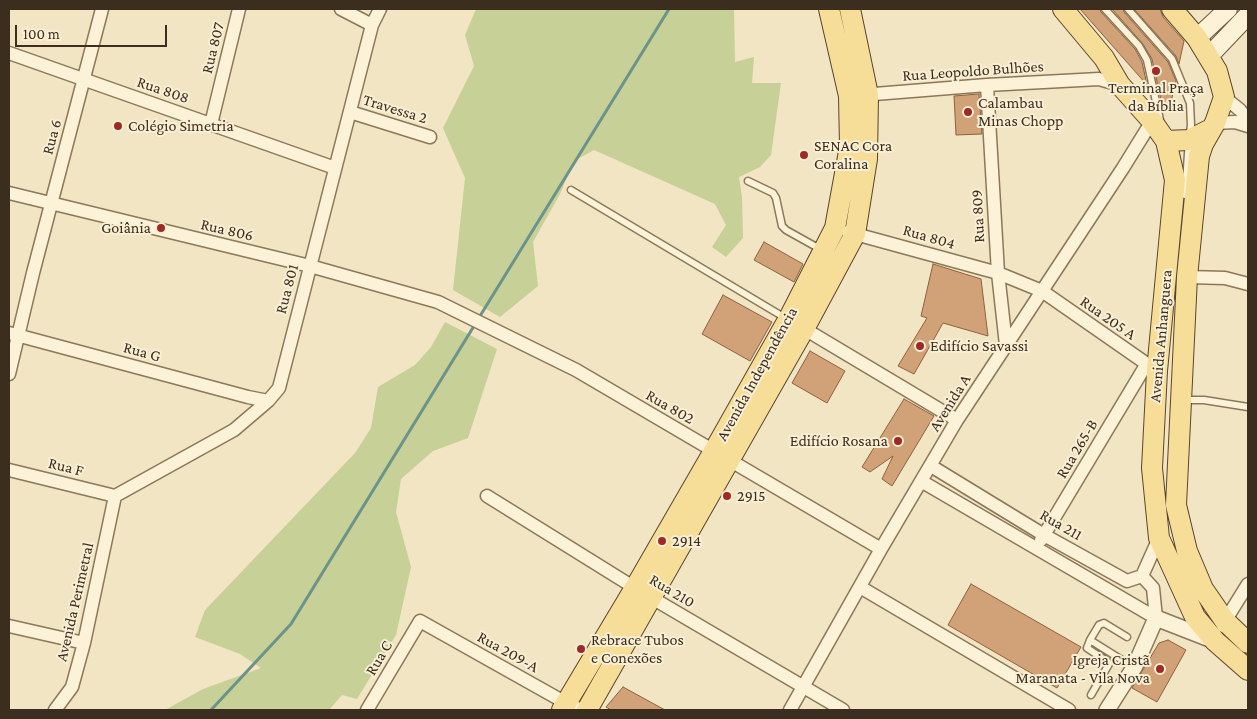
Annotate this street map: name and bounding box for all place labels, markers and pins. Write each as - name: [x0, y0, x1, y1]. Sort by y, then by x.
- marker: Terminal Praça da Bíblia: [1150, 65, 1162, 77]
- place label: Terminal Praça da Bíblia: [1108, 78, 1204, 116]
- place label: Calambau Minas Chopp: [978, 93, 1064, 131]
- marker: Calambau Minas Chopp: [962, 106, 974, 118]
- place label: Colégio Simetria: [128, 116, 234, 136]
- marker: Colégio Simetria: [112, 120, 124, 132]
- place label: SENAC Cora Coralina: [814, 136, 892, 174]
- marker: SENAC Cora Coralina: [798, 149, 810, 161]
- place label: Goiânia: [101, 218, 151, 238]
- marker: Goiânia: [155, 222, 167, 234]
- place label: Edifício Savassi: [930, 336, 1028, 356]
- marker: Edifício Savassi: [914, 340, 926, 352]
- place label: Edifício Rosana: [790, 431, 888, 451]
- marker: Edifício Rosana: [892, 435, 904, 447]
- place label: 2915: [737, 486, 766, 506]
- marker: 2915: [721, 490, 733, 502]
- place label: 2914: [672, 531, 701, 551]
- marker: 2914: [656, 535, 668, 547]
- place label: Rebrace Tubos e Conexões: [591, 630, 684, 668]
- marker: Rebrace Tubos e Conexões: [575, 643, 587, 655]
- place label: Igreja Cristã Maranata - Vila Nova: [1015, 650, 1150, 688]
- marker: Igreja Cristã Maranata - Vila Nova: [1154, 663, 1166, 675]

